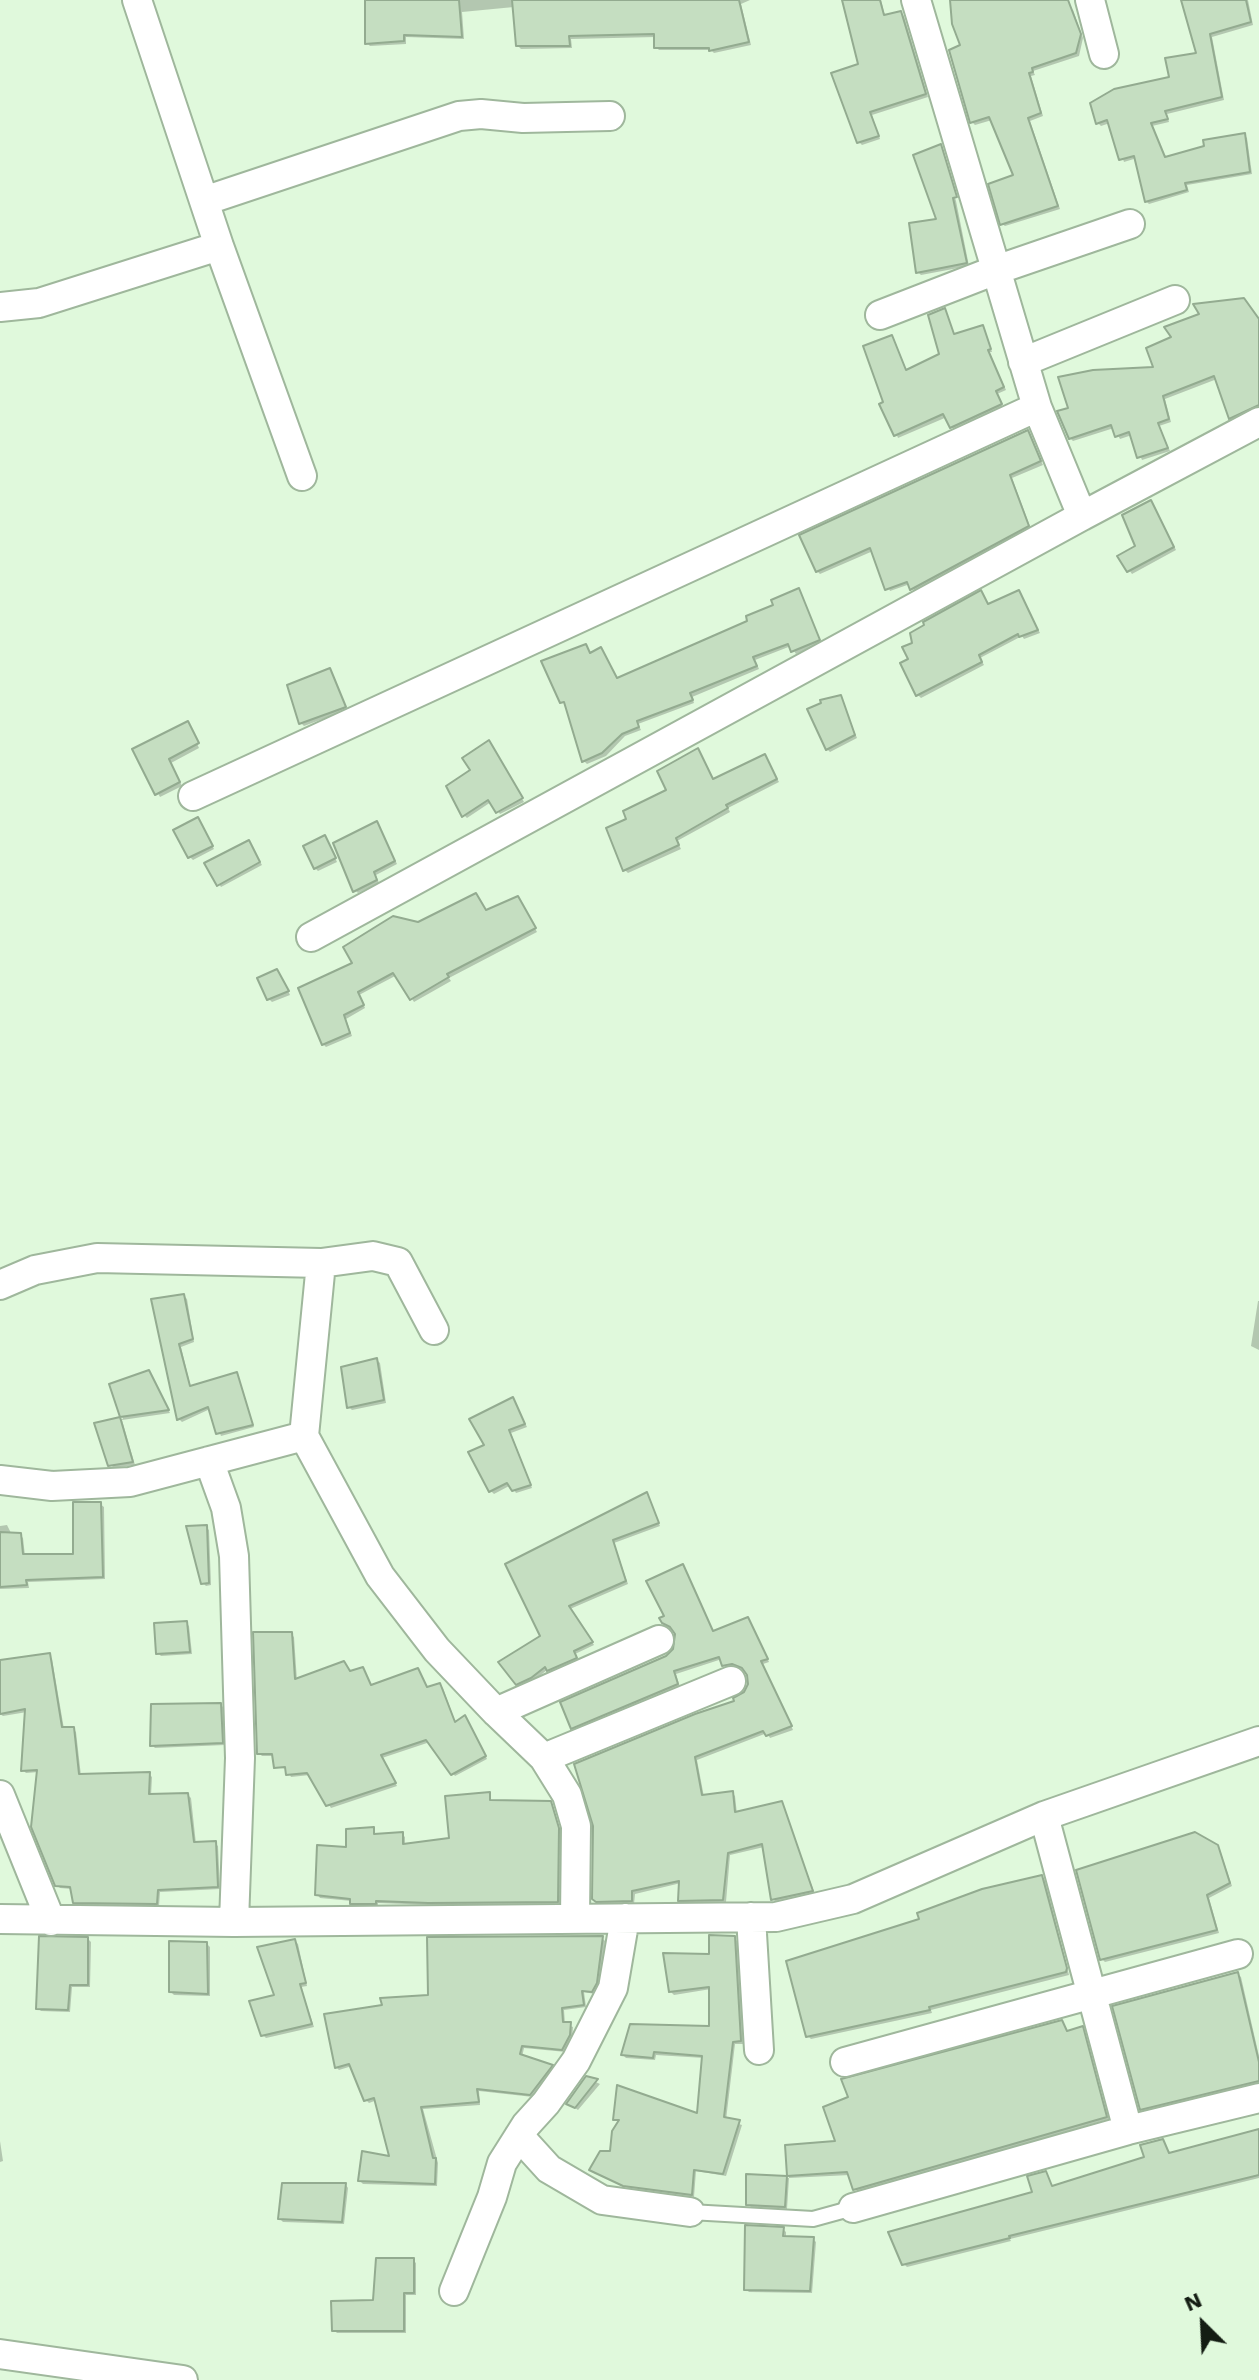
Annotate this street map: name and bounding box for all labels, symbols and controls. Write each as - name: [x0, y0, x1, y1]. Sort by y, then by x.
- north arrow: [1163, 2284, 1243, 2364]
- text: N: [1180, 2287, 1206, 2316]

